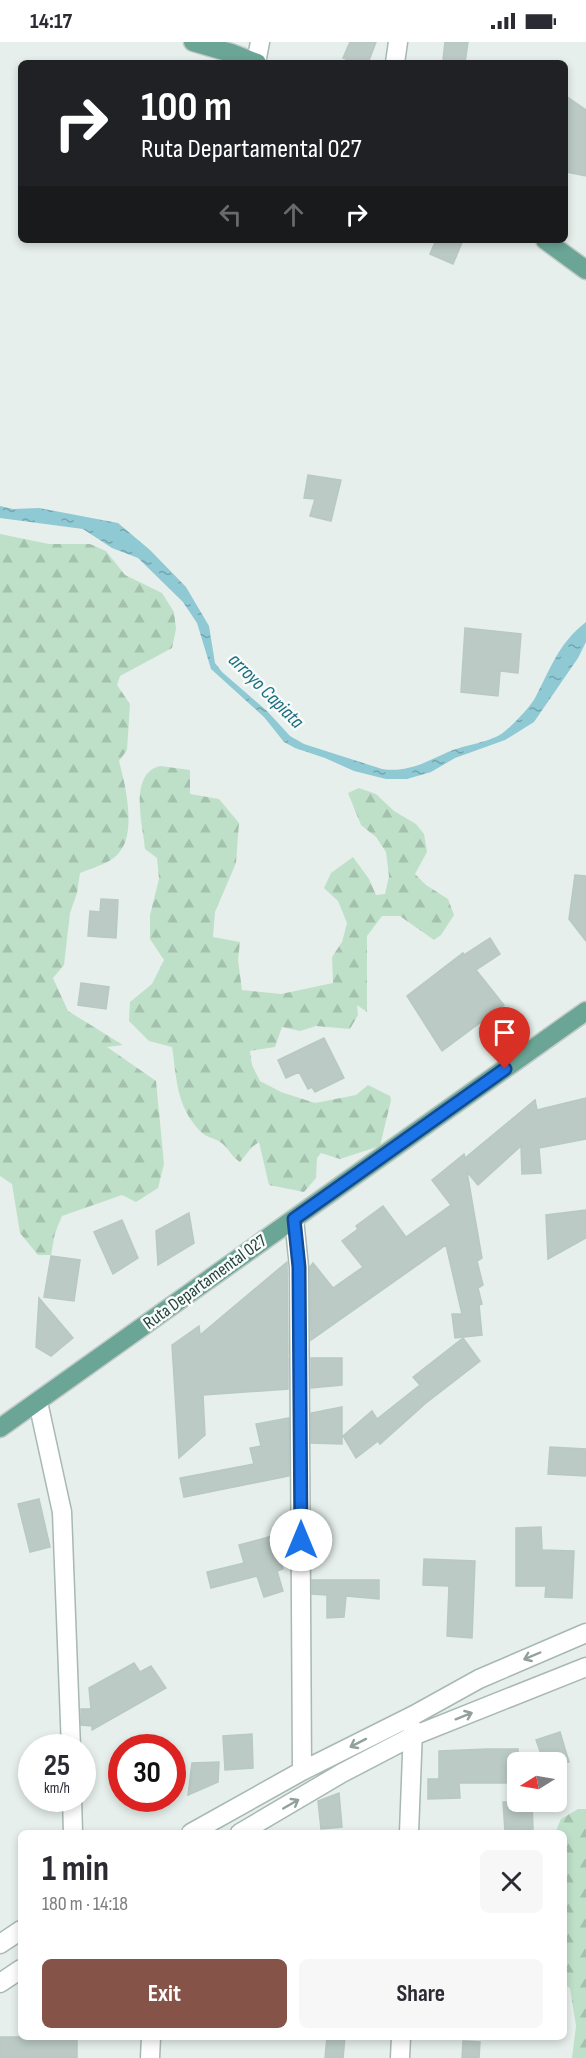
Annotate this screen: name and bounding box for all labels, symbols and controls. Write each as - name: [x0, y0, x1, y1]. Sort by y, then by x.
- text: 14:17: [30, 8, 72, 35]
- text: 100 m: [141, 82, 232, 133]
- icon: right: [42, 84, 120, 162]
- text: Ruta Departamental 027: [141, 133, 362, 165]
- icon: left: [214, 198, 247, 231]
- icon: ahead: [277, 198, 310, 231]
- icon: right: [340, 198, 373, 231]
- water label: arroyo Capiata: [223, 648, 309, 734]
- pin: [479, 1007, 530, 1069]
- icon: arrive: [488, 1016, 521, 1049]
- street label: Ruta Departamental 027: [139, 1230, 271, 1334]
- position arrow: [269, 1508, 333, 1572]
- one-way arrow: [523, 1651, 542, 1662]
- one-way arrow: [455, 1710, 473, 1721]
- speed limit sign: 30: [108, 1734, 186, 1812]
- one-way arrow: [350, 1737, 367, 1749]
- text: 25: [44, 1748, 70, 1784]
- north arrow: [507, 1752, 567, 1812]
- map controls: [507, 1752, 567, 1812]
- text: km/h: [44, 1779, 70, 1798]
- one-way arrow: [282, 1797, 299, 1809]
- text: 1 min: [42, 1848, 109, 1891]
- button: close: [480, 1850, 543, 1913]
- text: 180 m · 14:18: [42, 1892, 128, 1916]
- button: Exit: [42, 1959, 287, 2028]
- button: Share: [299, 1959, 543, 2028]

